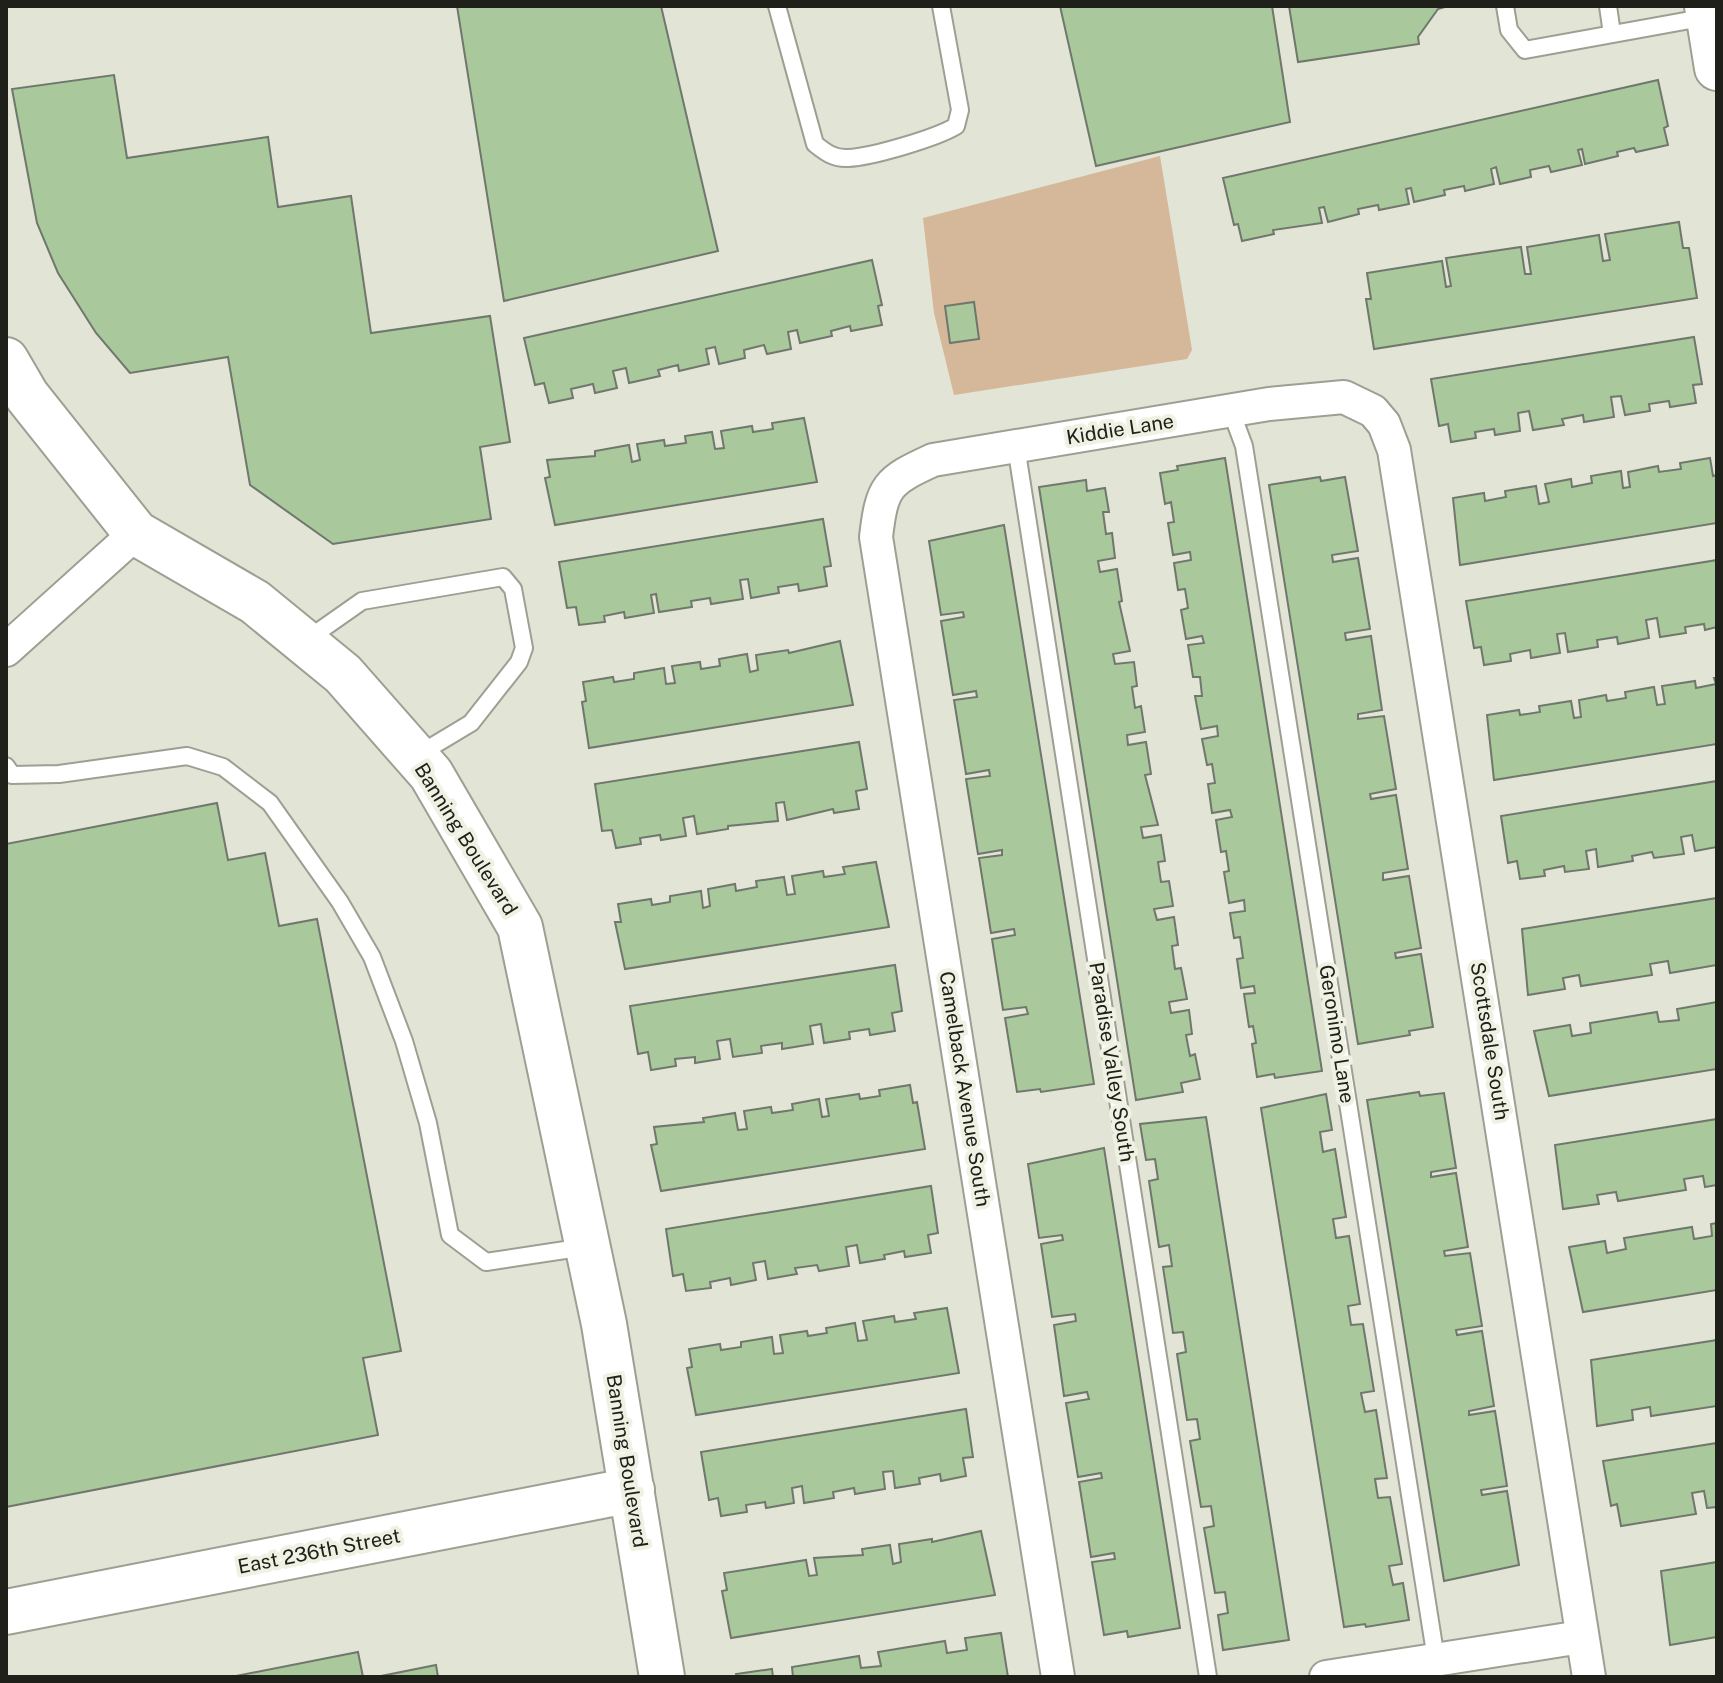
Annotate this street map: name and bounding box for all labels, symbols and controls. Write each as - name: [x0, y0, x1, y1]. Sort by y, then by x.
- street label: Kiddie Lane: [1064, 409, 1176, 449]
- street label: Banning Boulevard: [409, 758, 523, 920]
- street label: Paradise Valley South: [1084, 960, 1140, 1164]
- street label: Scottsdale South: [1466, 960, 1514, 1122]
- street label: Geronimo Lane: [1314, 963, 1360, 1105]
- street label: Camelback Avenue South: [935, 970, 995, 1208]
- street label: Banning Boulevard: [601, 1373, 653, 1549]
- street label: East 236th Street: [236, 1523, 402, 1579]

